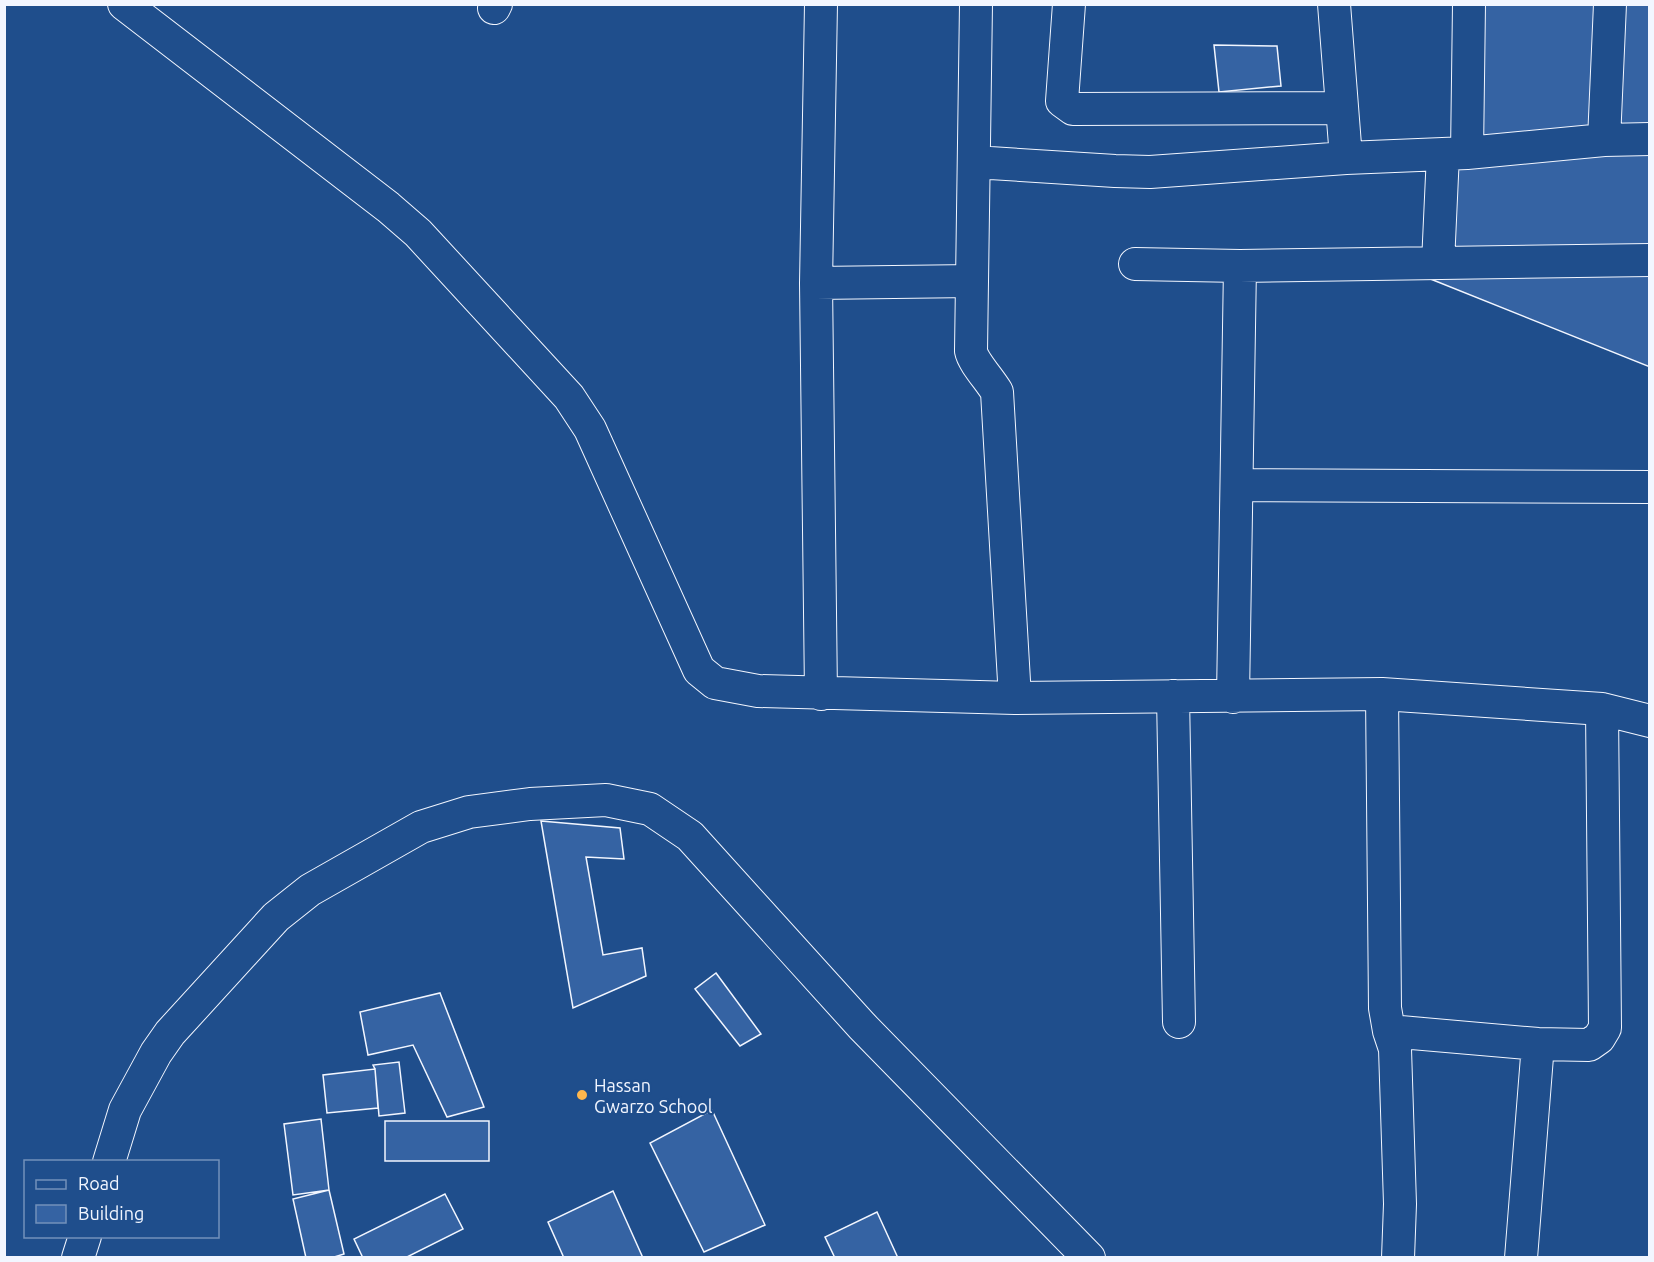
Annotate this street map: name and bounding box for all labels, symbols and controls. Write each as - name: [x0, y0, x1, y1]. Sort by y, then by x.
- place label: Hassan Gwarzo School: [594, 1075, 713, 1116]
- marker: Hassan Gwarzo School: [575, 1088, 589, 1102]
- legend: [24, 1160, 219, 1238]
- text: Road: [78, 1173, 120, 1193]
- text: Building: [78, 1203, 144, 1223]

